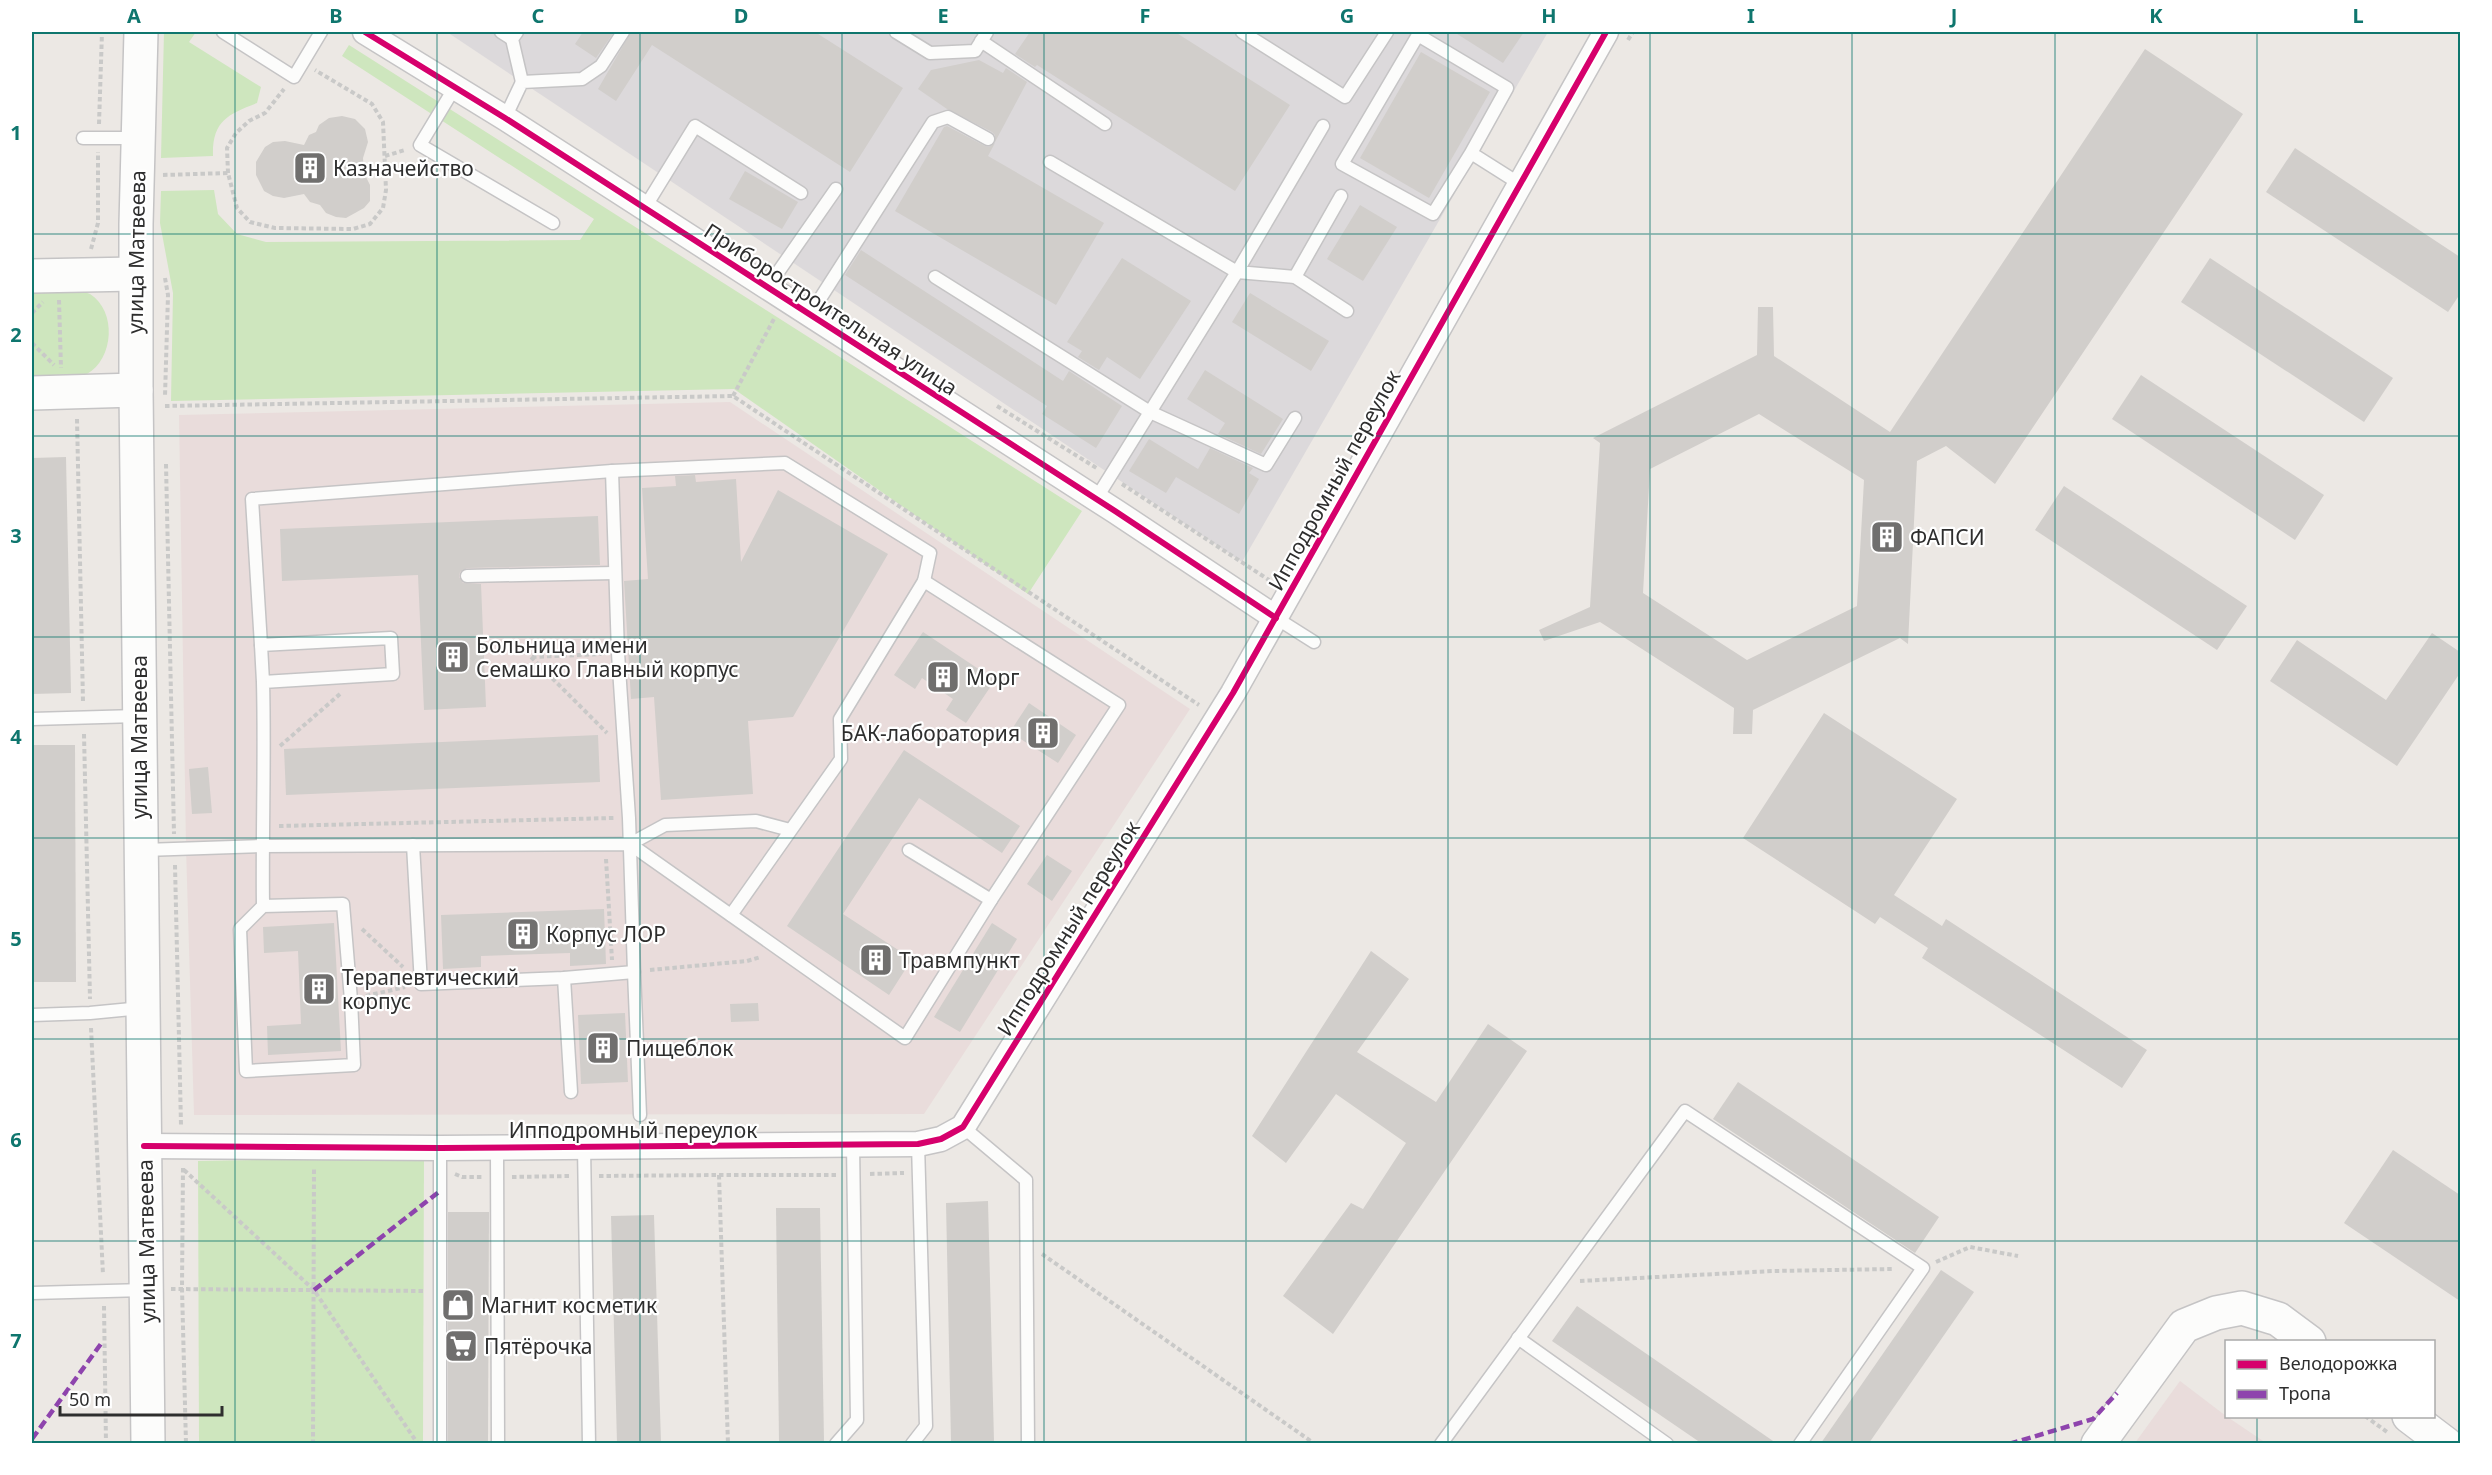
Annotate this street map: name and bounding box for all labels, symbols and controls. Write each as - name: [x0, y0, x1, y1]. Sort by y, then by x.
- text: A: [127, 2, 141, 29]
- text: B: [329, 2, 343, 29]
- text: C: [532, 2, 545, 29]
- text: D: [734, 2, 748, 29]
- text: E: [937, 2, 949, 29]
- text: F: [1140, 2, 1150, 29]
- text: G: [1340, 2, 1354, 29]
- text: H: [1541, 2, 1557, 29]
- text: I: [1747, 2, 1755, 29]
- text: J: [1949, 2, 1957, 29]
- text: K: [2149, 2, 2163, 29]
- text: L: [2352, 2, 2364, 29]
- text: 1: [10, 119, 22, 146]
- building icon: Казначейство: [292, 150, 328, 186]
- place label: Казначейство: [333, 154, 474, 182]
- street label: улица Матвеева: [121, 170, 151, 334]
- street label: Приборостроительная улица: [699, 217, 963, 401]
- text: 2: [10, 321, 22, 348]
- street label: Ипподромный переулок: [1261, 364, 1407, 596]
- building icon: ФАПСИ: [1869, 519, 1905, 555]
- text: 3: [10, 522, 22, 549]
- place label: ФАПСИ: [1910, 523, 1985, 551]
- place label: Больница имени Семашко Главный корпус: [476, 631, 739, 683]
- building icon: Больница имени Семашко Главный корпус: [435, 639, 471, 675]
- street label: улица Матвеева: [125, 655, 153, 819]
- building icon: Морг: [925, 659, 961, 695]
- place label: Морг: [966, 663, 1020, 691]
- building icon: БАК-лаборатория: [1025, 715, 1061, 751]
- place label: БАК-лаборатория: [841, 719, 1020, 747]
- text: 4: [10, 723, 22, 750]
- street label: Ипподромный переулок: [990, 815, 1146, 1041]
- building icon: Корпус ЛОР: [505, 916, 541, 952]
- place label: Корпус ЛОР: [546, 920, 666, 948]
- text: 5: [10, 925, 22, 952]
- building icon: Травмпункт: [858, 942, 894, 978]
- place label: Травмпункт: [899, 946, 1020, 974]
- place label: Терапевтический корпус: [342, 963, 519, 1015]
- building icon: Терапевтический корпус: [301, 971, 337, 1007]
- building icon: Пищеблок: [585, 1030, 621, 1066]
- place label: Пищеблок: [626, 1034, 733, 1062]
- street label: Ипподромный переулок: [509, 1116, 757, 1144]
- text: 6: [10, 1126, 22, 1153]
- street label: улица Матвеева: [131, 1159, 161, 1323]
- shop icon: Магнит косметик: [440, 1287, 476, 1323]
- place label: Магнит косметик: [481, 1291, 657, 1319]
- text: 7: [10, 1327, 22, 1354]
- supermarket icon: Пятёрочка: [443, 1328, 479, 1364]
- place label: Пятёрочка: [484, 1332, 592, 1360]
- legend: [2225, 1340, 2435, 1418]
- text: Велодорожка: [2279, 1351, 2397, 1375]
- scale bar: [60, 1379, 222, 1417]
- text: Тропа: [2279, 1381, 2331, 1405]
- text: 50 m: [69, 1387, 111, 1411]

